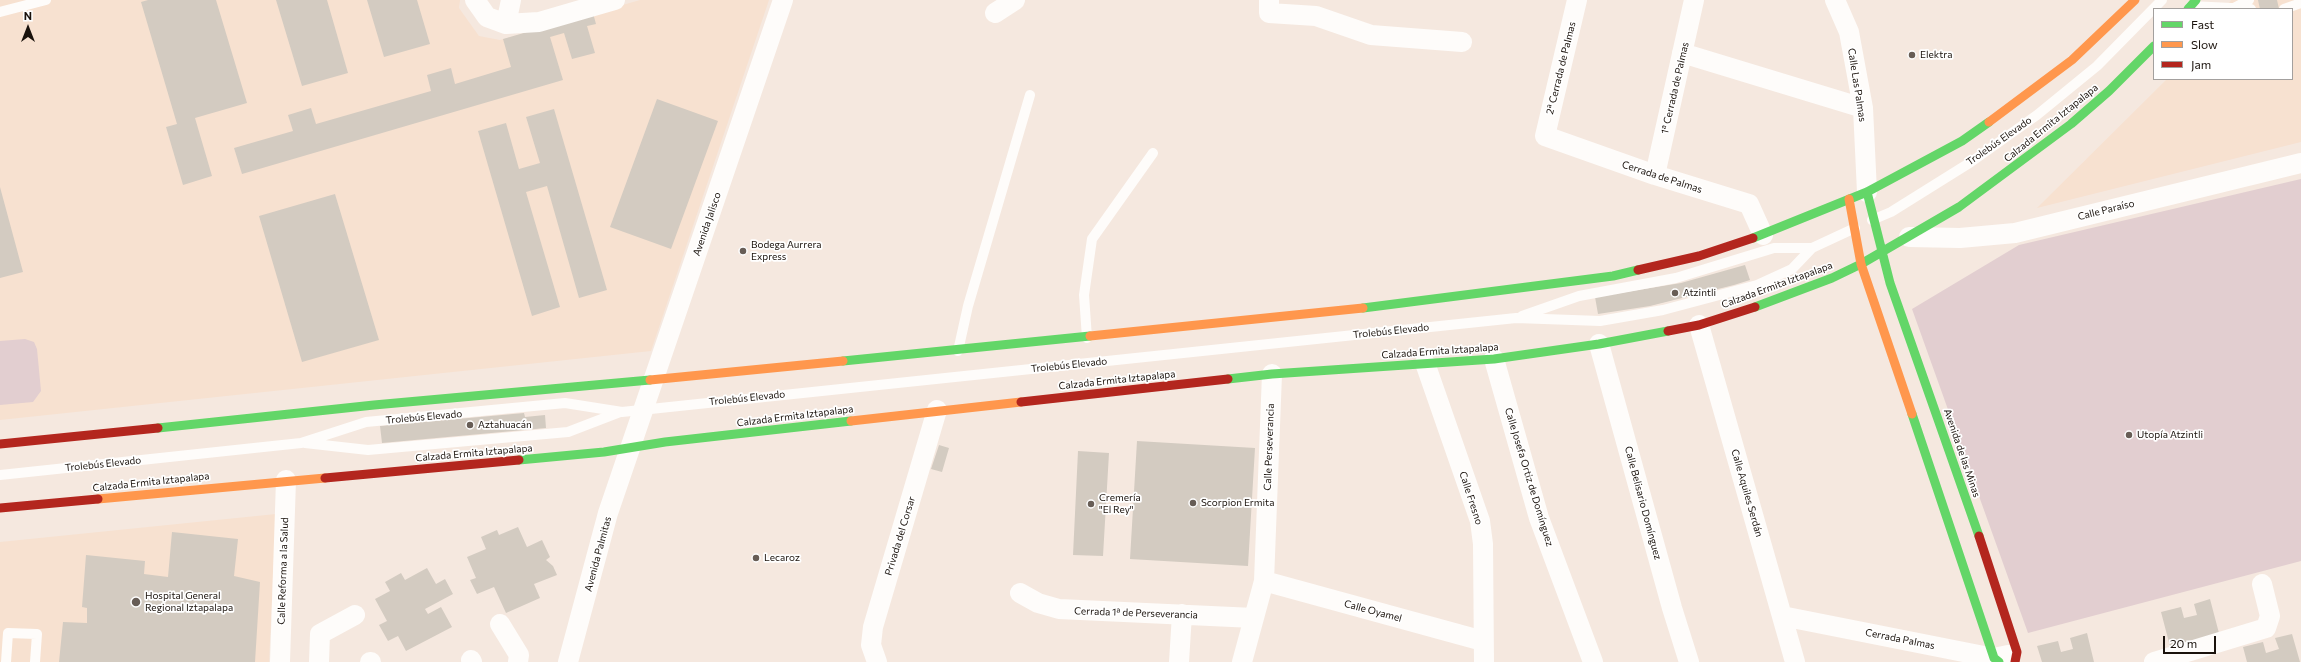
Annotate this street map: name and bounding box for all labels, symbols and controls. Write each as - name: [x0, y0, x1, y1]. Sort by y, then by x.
- north arrow: [8, 8, 48, 48]
- legend: [2153, 8, 2293, 80]
- text: N: [24, 9, 32, 22]
- text: Fast: [2191, 17, 2214, 31]
- street label: 2ª Cerrada de Palmas: [1544, 20, 1578, 116]
- text: Slow: [2191, 37, 2218, 51]
- street label: 1ª Cerrada de Palmas: [1659, 41, 1691, 135]
- street label: Calle Las Palmas: [1845, 47, 1869, 123]
- place label: Elektra: [1920, 49, 1952, 61]
- marker: Elektra: [1907, 50, 1917, 60]
- text: Jam: [2191, 57, 2211, 71]
- street label: Calzada Ermita Iztapalapa: [2002, 81, 2100, 165]
- street label: Trolebús Elevado: [1964, 114, 2034, 168]
- street label: Cerrada de Palmas: [1620, 158, 1704, 196]
- street label: Avenida Jalisco: [690, 191, 724, 257]
- street label: Calle Paraíso: [2076, 197, 2136, 223]
- place label: Bodega Aurrera Express: [751, 239, 822, 262]
- marker: Bodega Aurrera Express: [738, 246, 748, 256]
- street label: Calzada Ermita Iztapalapa: [1720, 259, 1834, 311]
- place label: Atzintli: [1683, 287, 1716, 299]
- marker: Atzintli: [1670, 288, 1680, 298]
- street label: Trolebús Elevado: [1352, 321, 1430, 341]
- street label: Calzada Ermita Iztapalapa: [1381, 341, 1499, 361]
- street label: Trolebús Elevado: [1030, 355, 1108, 375]
- street label: Calzada Ermita Iztapalapa: [1058, 368, 1176, 392]
- street label: Trolebús Elevado: [708, 388, 786, 408]
- street label: Calzada Ermita Iztapalapa: [736, 403, 854, 429]
- street label: Calle Perseverancia: [1261, 403, 1277, 491]
- street label: Calle Josefa Ortiz de Domínguez: [1502, 406, 1556, 548]
- street label: Avenida de las Minas: [1941, 407, 1983, 499]
- street label: Trolebús Elevado: [385, 408, 463, 426]
- place label: Aztahuacán: [478, 419, 532, 431]
- marker: Aztahuacán: [465, 420, 475, 430]
- place label: Utopía Atzintli: [2137, 429, 2203, 441]
- marker: Utopía Atzintli: [2124, 430, 2134, 440]
- street label: Calzada Ermita Iztapalapa: [415, 442, 533, 464]
- street label: Calle Belisario Domínguez: [1622, 445, 1664, 561]
- street label: Calle Aquiles Serdán: [1729, 448, 1765, 538]
- street label: Trolebús Elevado: [64, 454, 142, 474]
- street label: Calzada Ermita Iztapalapa: [92, 470, 210, 494]
- street label: Calle Fresno: [1457, 470, 1485, 526]
- place label: Cremería "El Rey": [1099, 492, 1141, 516]
- street label: Privada del Corsar: [882, 495, 918, 577]
- place label: Scorpion Ermita: [1201, 497, 1274, 509]
- marker: Scorpion Ermita: [1188, 498, 1198, 508]
- marker: Cremería "El Rey": [1086, 499, 1096, 509]
- street label: Avenida Palmitas: [582, 515, 614, 593]
- street label: Calle Reforma a la Salud: [275, 517, 291, 625]
- place label: Lecaroz: [764, 552, 800, 564]
- marker: Lecaroz: [751, 553, 761, 563]
- place label: Hospital General Regional Iztapalapa: [145, 590, 233, 614]
- marker: Hospital General Regional Iztapalapa: [130, 596, 142, 608]
- street label: Calle Oyamel: [1343, 598, 1403, 624]
- street label: Cerrada 1ª de Perseverancia: [1074, 605, 1198, 621]
- street label: Cerrada Palmas: [1864, 626, 1936, 652]
- scale bar: [2165, 628, 2218, 654]
- text: 20 m: [2170, 636, 2197, 650]

